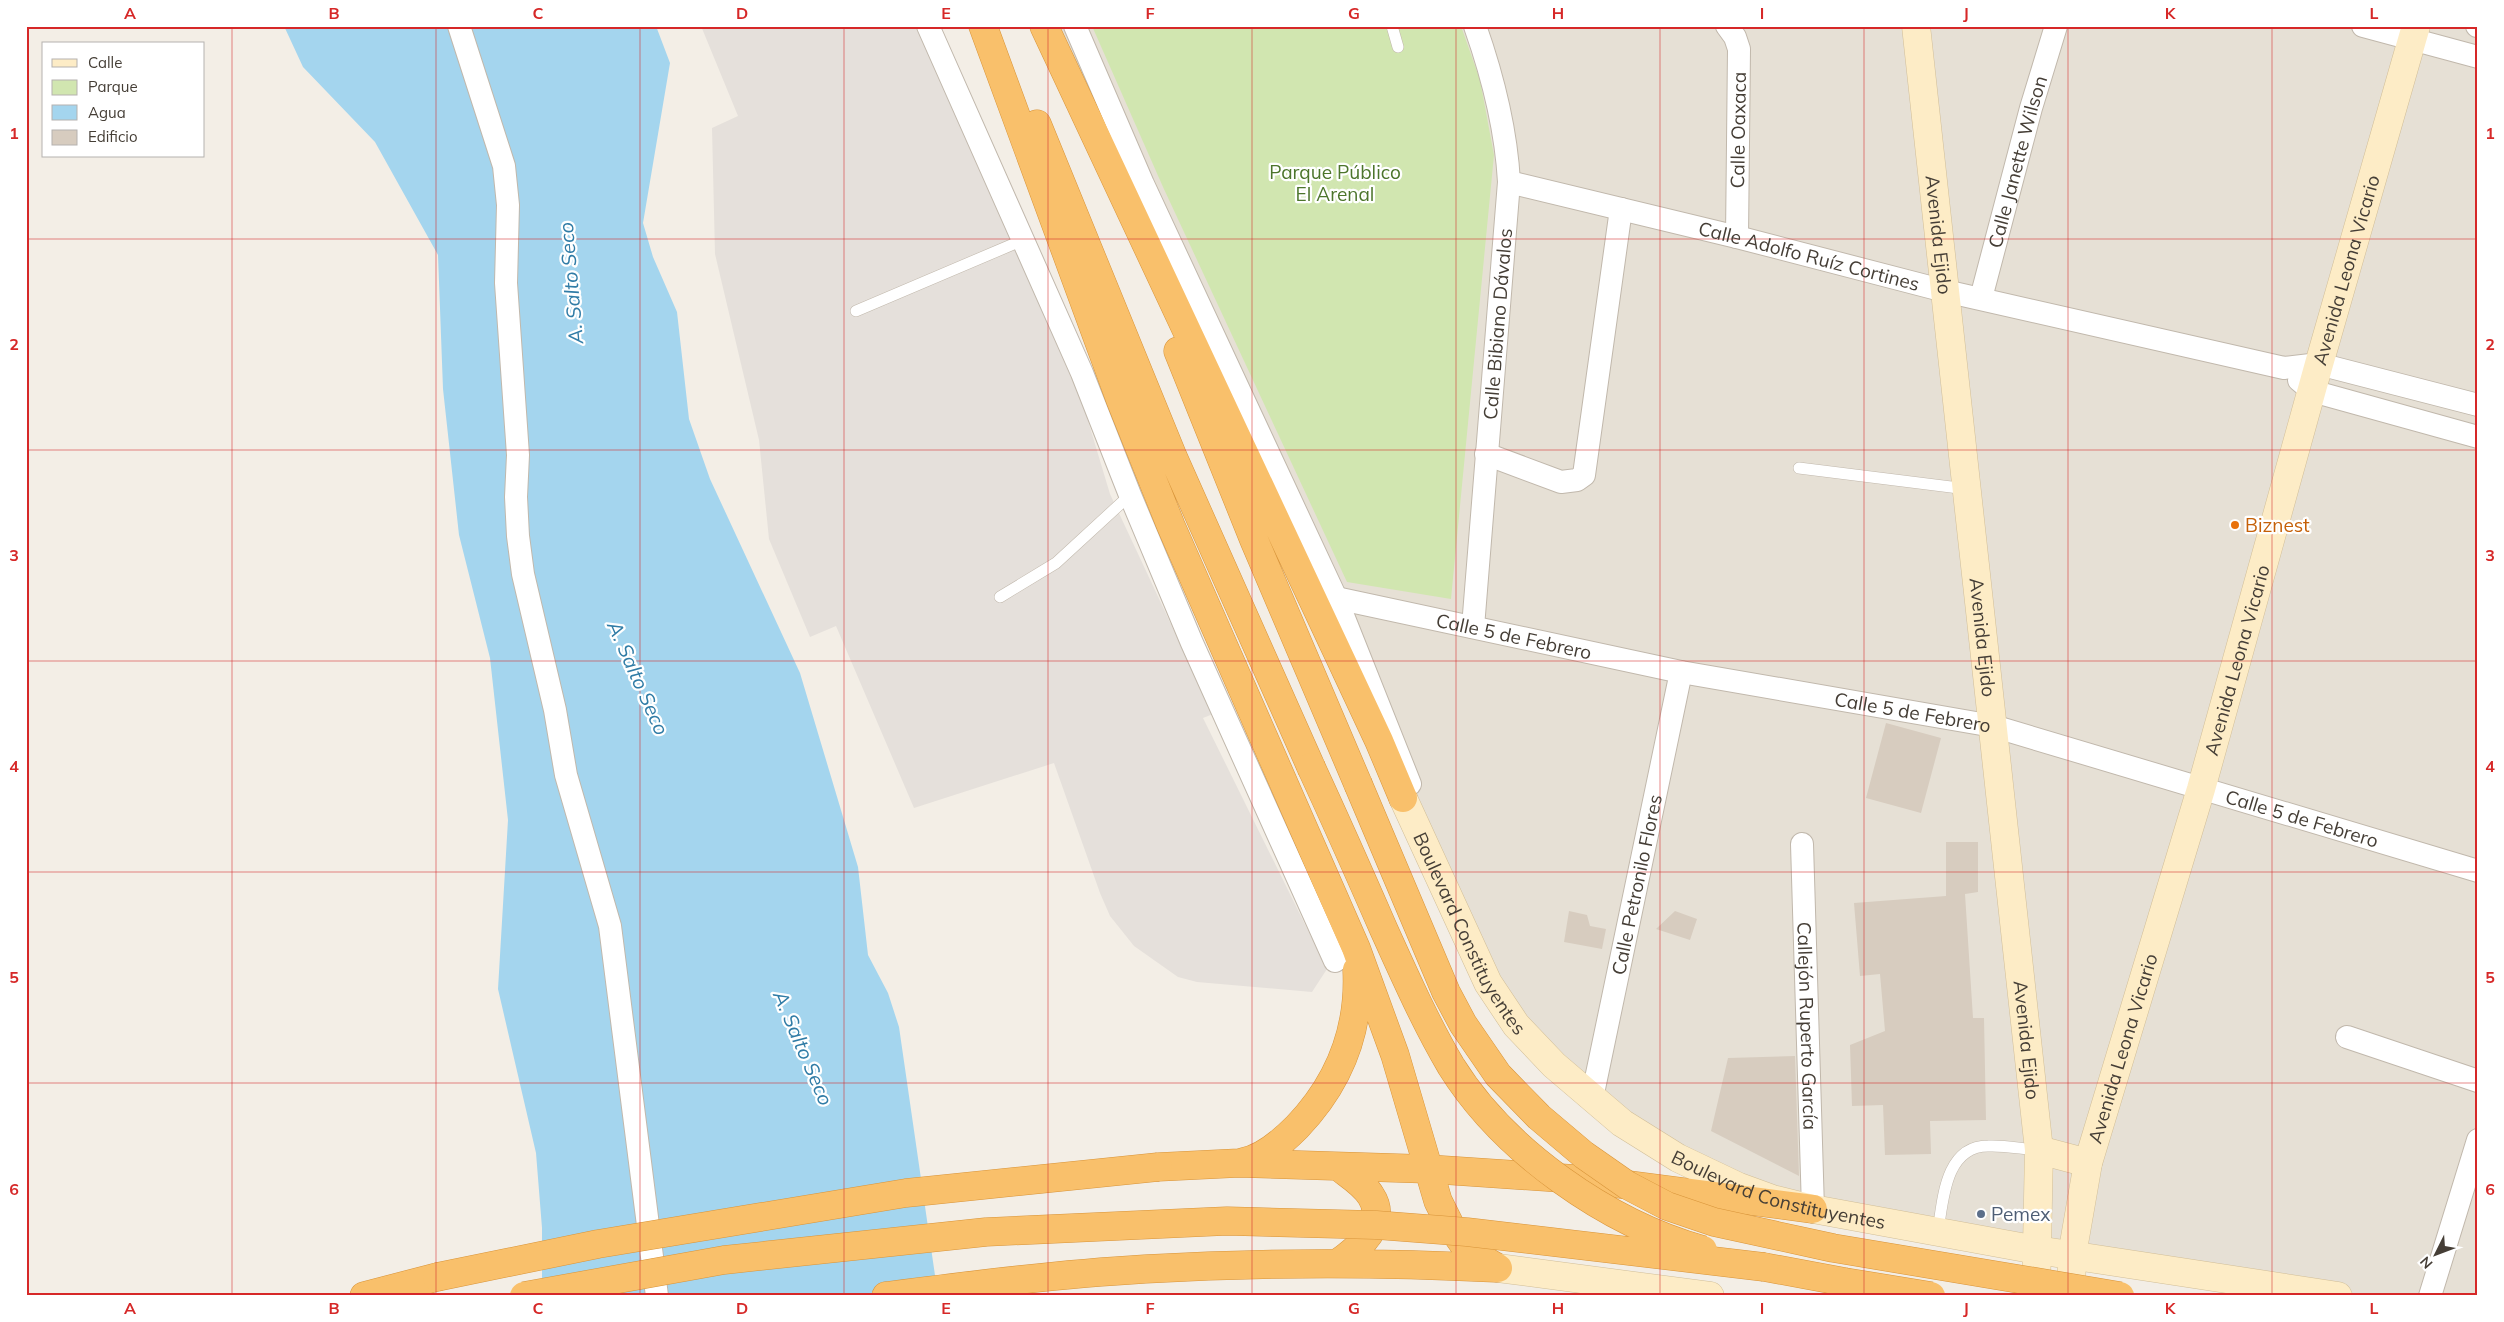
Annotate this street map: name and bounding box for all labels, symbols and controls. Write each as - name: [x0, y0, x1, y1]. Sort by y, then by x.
- text: A: [124, 3, 136, 23]
- text: B: [328, 3, 340, 23]
- text: C: [533, 3, 544, 23]
- text: D: [736, 3, 748, 23]
- text: E: [941, 3, 951, 23]
- text: F: [1145, 3, 1155, 23]
- text: G: [1348, 3, 1360, 23]
- text: H: [1552, 3, 1564, 23]
- text: I: [1760, 3, 1764, 23]
- text: J: [1963, 3, 1969, 23]
- text: K: [2165, 3, 2177, 23]
- text: L: [2370, 3, 2379, 23]
- legend: [42, 42, 205, 158]
- text: Calle: [88, 53, 122, 72]
- street label: Calle Oaxaca: [1725, 71, 1751, 189]
- street label: Calle Janette Wilson: [1983, 73, 2052, 251]
- text: Parque: [88, 77, 138, 96]
- text: Agua: [88, 103, 126, 122]
- text: 1: [9, 123, 19, 143]
- text: 1: [2485, 123, 2495, 143]
- text: Edificio: [88, 127, 138, 146]
- park label: Parque Público El Arenal: [1269, 160, 1401, 206]
- street label: Avenida Leona Vicario: [2307, 172, 2385, 368]
- street label: Avenida Ejido: [1920, 174, 1957, 296]
- street label: Calle Adolfo Ruíz Cortines: [1696, 216, 1922, 296]
- water label: A. Salto Seco: [553, 221, 588, 346]
- street label: Calle Bibiano Dávalos: [1478, 227, 1517, 421]
- text: 2: [9, 334, 19, 354]
- text: 2: [2485, 334, 2495, 354]
- place label: Biznest: [2245, 513, 2310, 537]
- marker: Biznest: [2229, 519, 2241, 531]
- text: 3: [9, 545, 19, 565]
- text: 3: [2485, 545, 2495, 565]
- street label: Avenida Leona Vicario: [2199, 562, 2275, 758]
- street label: Avenida Ejido: [1964, 577, 2001, 698]
- street label: Calle 5 de Febrero: [1434, 608, 1594, 665]
- water label: A. Salto Seco: [602, 616, 675, 739]
- street label: Calle 5 de Febrero: [1833, 687, 1993, 737]
- text: 4: [9, 756, 19, 776]
- text: 4: [2485, 756, 2495, 776]
- street label: Calle 5 de Febrero: [2223, 784, 2381, 853]
- street label: Calle Petronilo Flores: [1606, 792, 1667, 977]
- street label: Boulevard Constituyentes: [1408, 828, 1531, 1040]
- street label: Callejón Ruperto García: [1792, 922, 1823, 1130]
- street label: Avenida Leona Vicario: [2083, 951, 2163, 1146]
- text: 5: [9, 967, 19, 987]
- text: 5: [2485, 967, 2495, 987]
- street label: Avenida Ejido: [2009, 979, 2045, 1101]
- water label: A. Salto Seco: [768, 986, 839, 1109]
- street label: Boulevard Constituyentes: [1668, 1145, 1888, 1234]
- text: 6: [9, 1179, 19, 1199]
- text: 6: [2485, 1179, 2495, 1199]
- place label: Pemex: [1991, 1202, 2050, 1226]
- marker: Pemex: [1975, 1208, 1987, 1220]
- north arrow: [2412, 1230, 2462, 1280]
- text: N: [2416, 1253, 2437, 1273]
- text: A: [124, 1298, 136, 1318]
- text: B: [328, 1298, 340, 1318]
- text: C: [533, 1298, 544, 1318]
- text: D: [736, 1298, 748, 1318]
- text: E: [941, 1298, 951, 1318]
- text: F: [1145, 1298, 1155, 1318]
- text: G: [1348, 1298, 1360, 1318]
- text: H: [1552, 1298, 1564, 1318]
- text: I: [1760, 1298, 1764, 1318]
- text: J: [1963, 1298, 1969, 1318]
- text: K: [2165, 1298, 2177, 1318]
- text: L: [2370, 1298, 2379, 1318]

